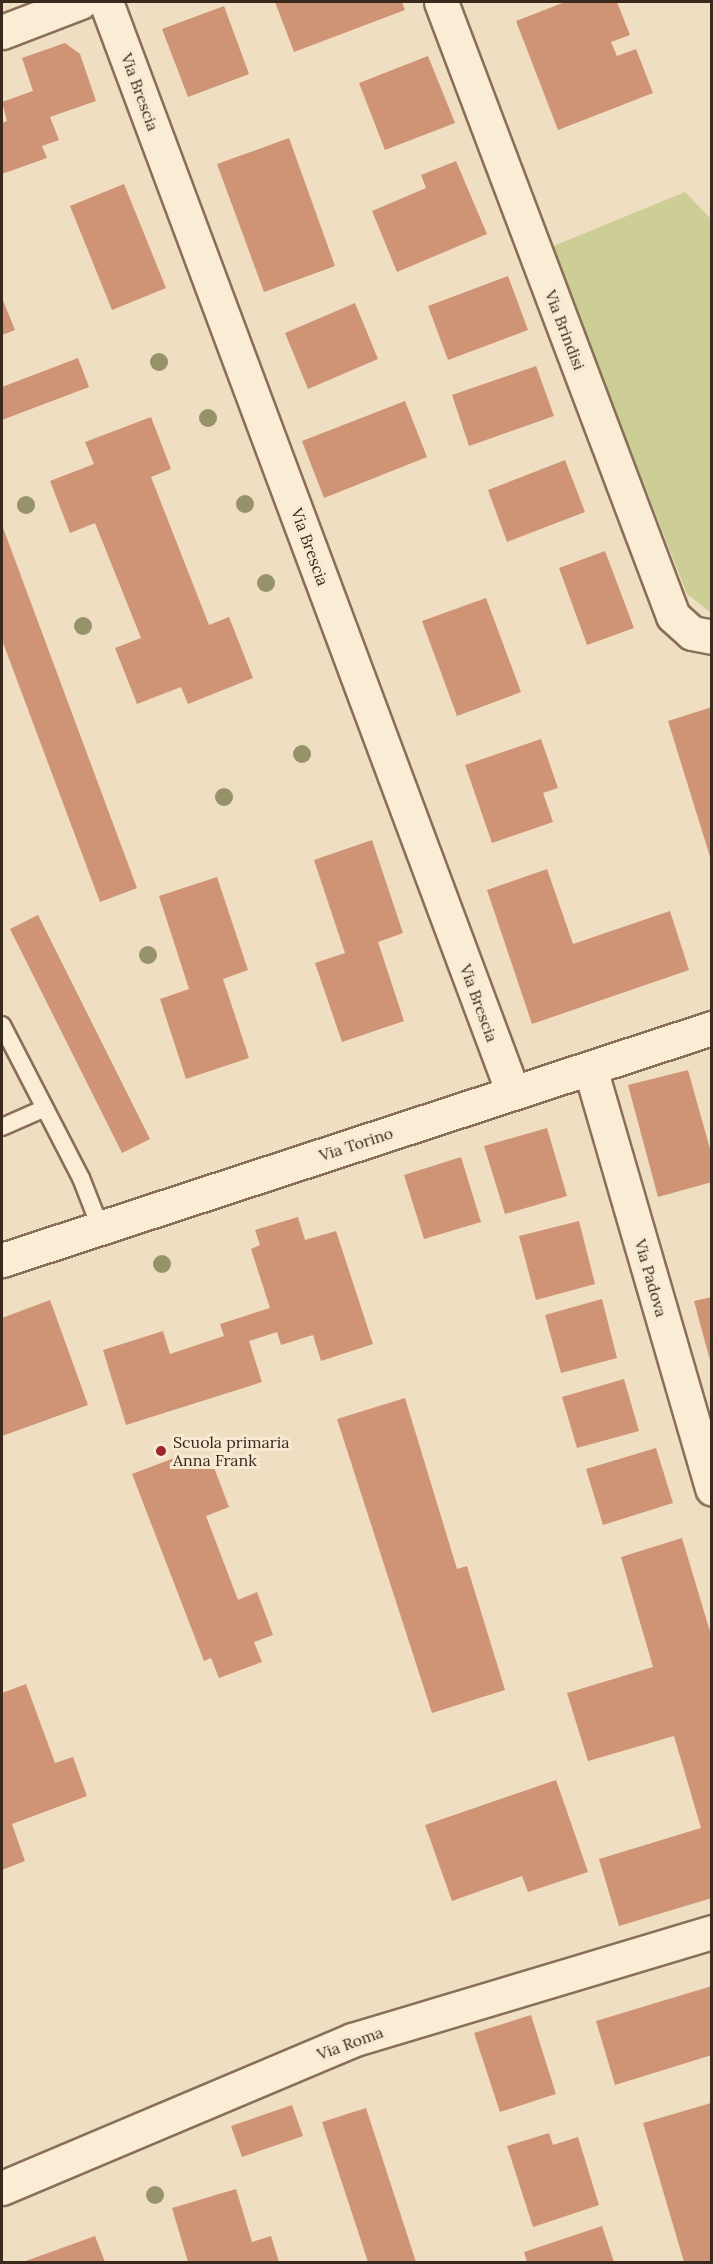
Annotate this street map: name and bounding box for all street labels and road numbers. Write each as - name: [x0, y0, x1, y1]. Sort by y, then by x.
- street label: Via Brescia: [117, 51, 163, 133]
- street label: Via Brindisi: [541, 287, 589, 373]
- street label: Via Brescia: [287, 506, 333, 588]
- street label: Via Brescia: [456, 962, 502, 1044]
- street label: Via Torino: [317, 1123, 395, 1165]
- street label: Via Padova: [631, 1237, 671, 1319]
- street label: Via Roma: [314, 2022, 386, 2064]

